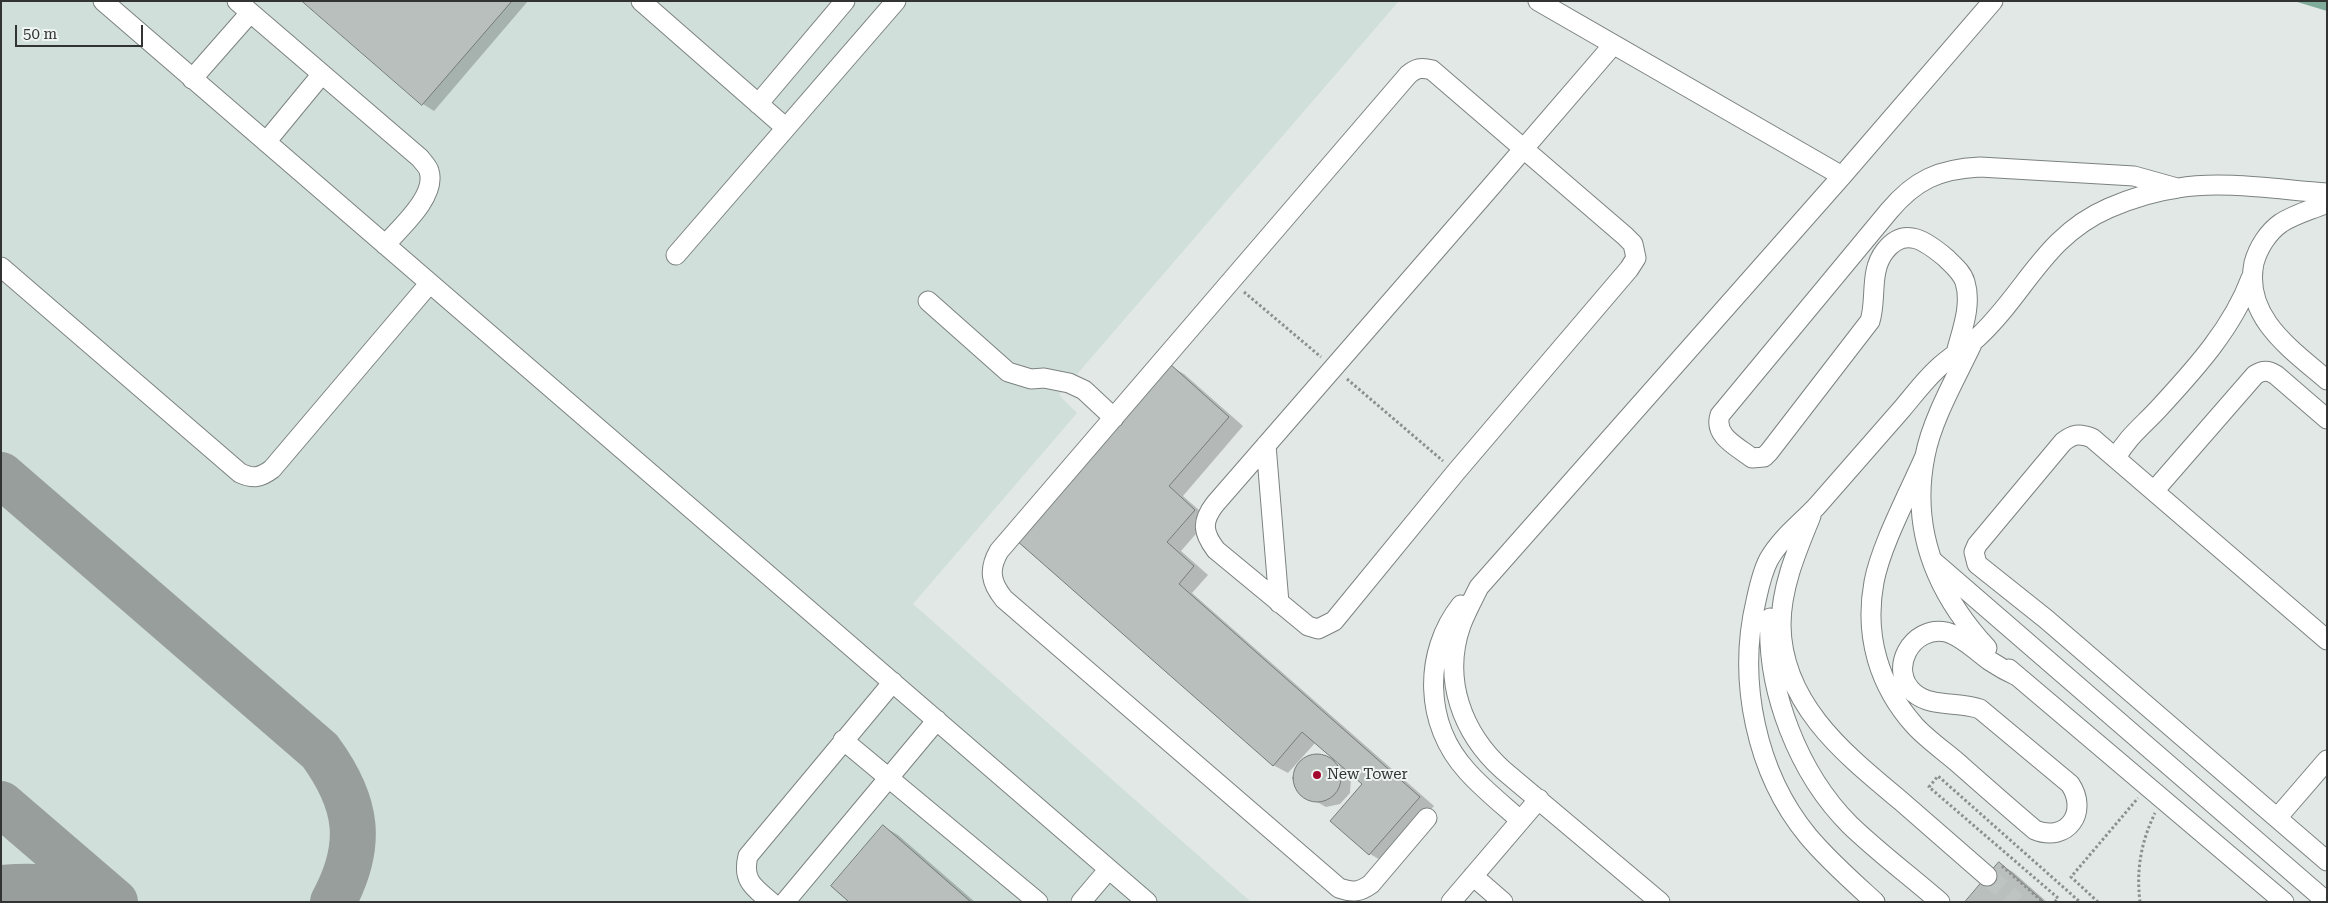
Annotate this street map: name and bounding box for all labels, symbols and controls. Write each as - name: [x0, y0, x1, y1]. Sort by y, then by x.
- scale bar: [18, 15, 145, 47]
- text: 50 m: [23, 25, 57, 43]
- place label: New Tower: [1327, 766, 1408, 784]
- marker: New Tower: [1311, 769, 1323, 781]

